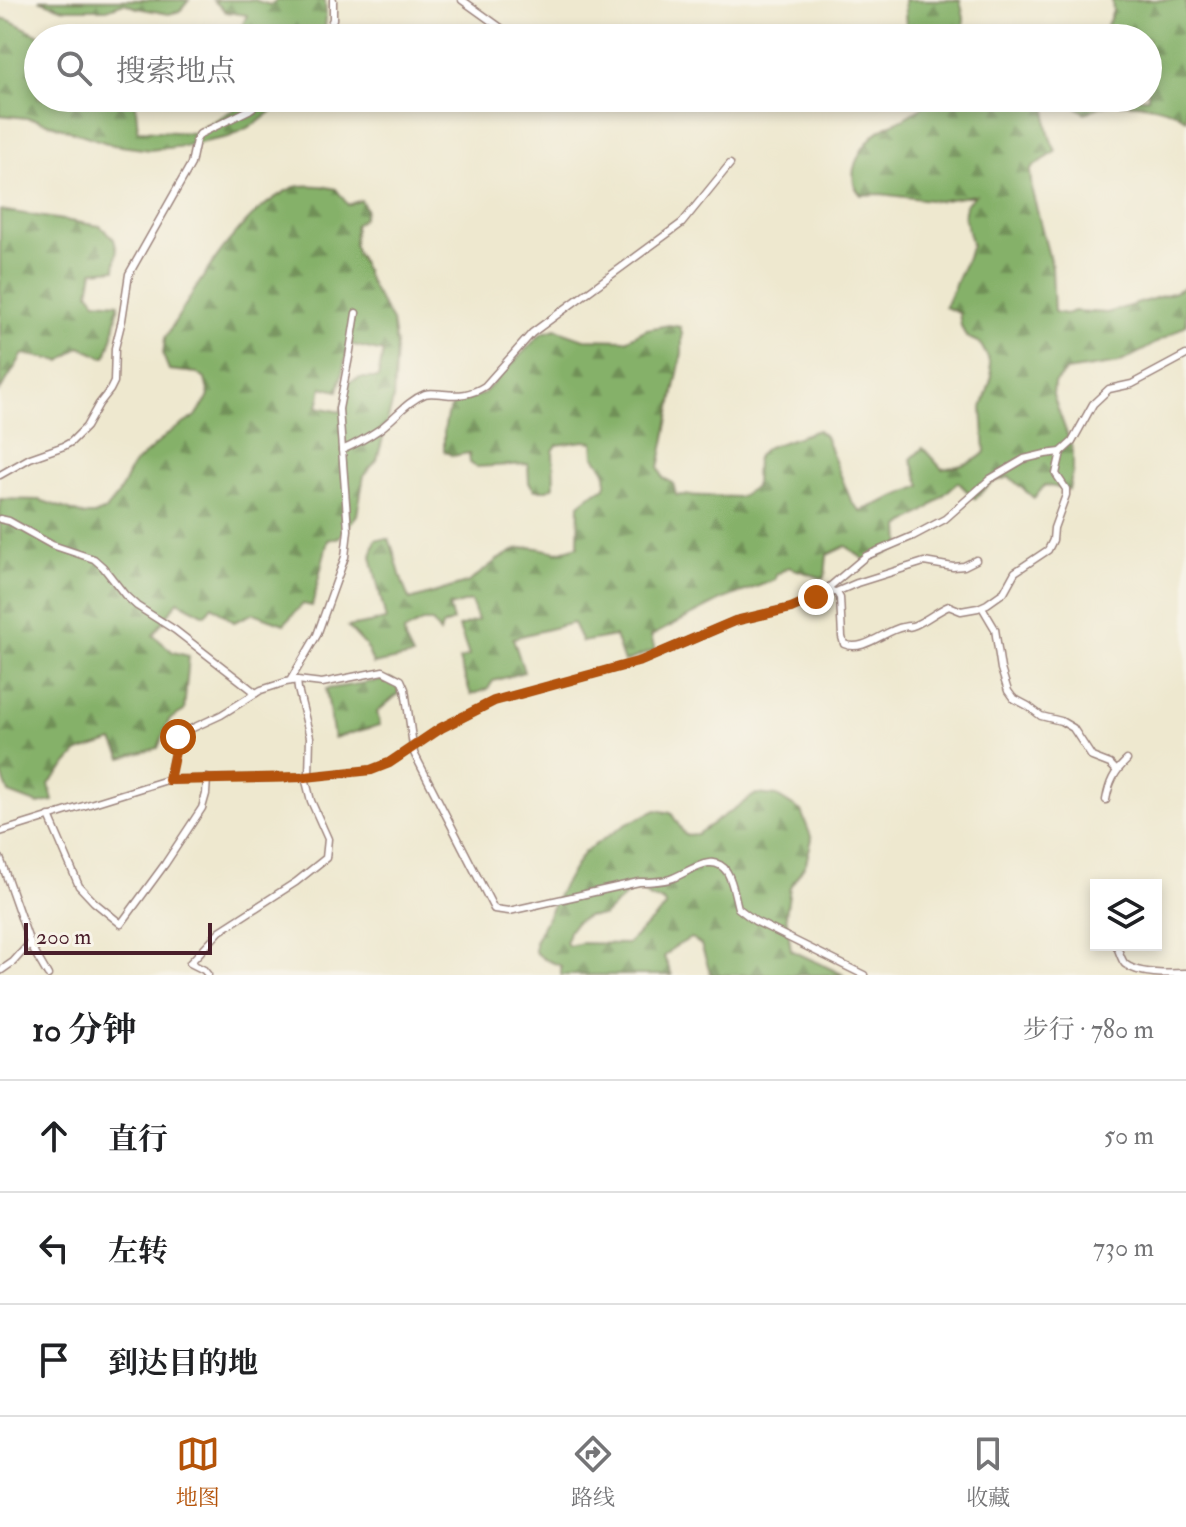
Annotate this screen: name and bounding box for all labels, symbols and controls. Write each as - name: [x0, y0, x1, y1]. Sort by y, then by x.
- search box: [24, 24, 1162, 112]
- icon: search: [52, 46, 96, 90]
- text: 搜索地点: [116, 53, 236, 90]
- route end: [798, 579, 834, 615]
- route start: [160, 719, 196, 755]
- map controls: [1090, 879, 1162, 951]
- button: layers: [1090, 879, 1162, 951]
- scale bar: [24, 919, 212, 955]
- text: 200 m: [36, 923, 91, 951]
- text: 10 分钟: [32, 1009, 137, 1052]
- text: 步行 · 780 m: [1023, 1014, 1154, 1046]
- icon: ahead: [32, 1114, 76, 1158]
- text: 50 m: [1104, 1120, 1154, 1152]
- text: 直行: [108, 1121, 168, 1158]
- icon: left: [32, 1226, 76, 1270]
- text: 730 m: [1093, 1232, 1154, 1264]
- text: 左转: [108, 1233, 168, 1270]
- icon: arrive: [32, 1338, 76, 1382]
- text: 到达目的地: [108, 1345, 258, 1382]
- tab: 地图: [176, 1432, 220, 1512]
- tab: 路线: [571, 1432, 615, 1512]
- tab: 收藏: [966, 1432, 1010, 1512]

